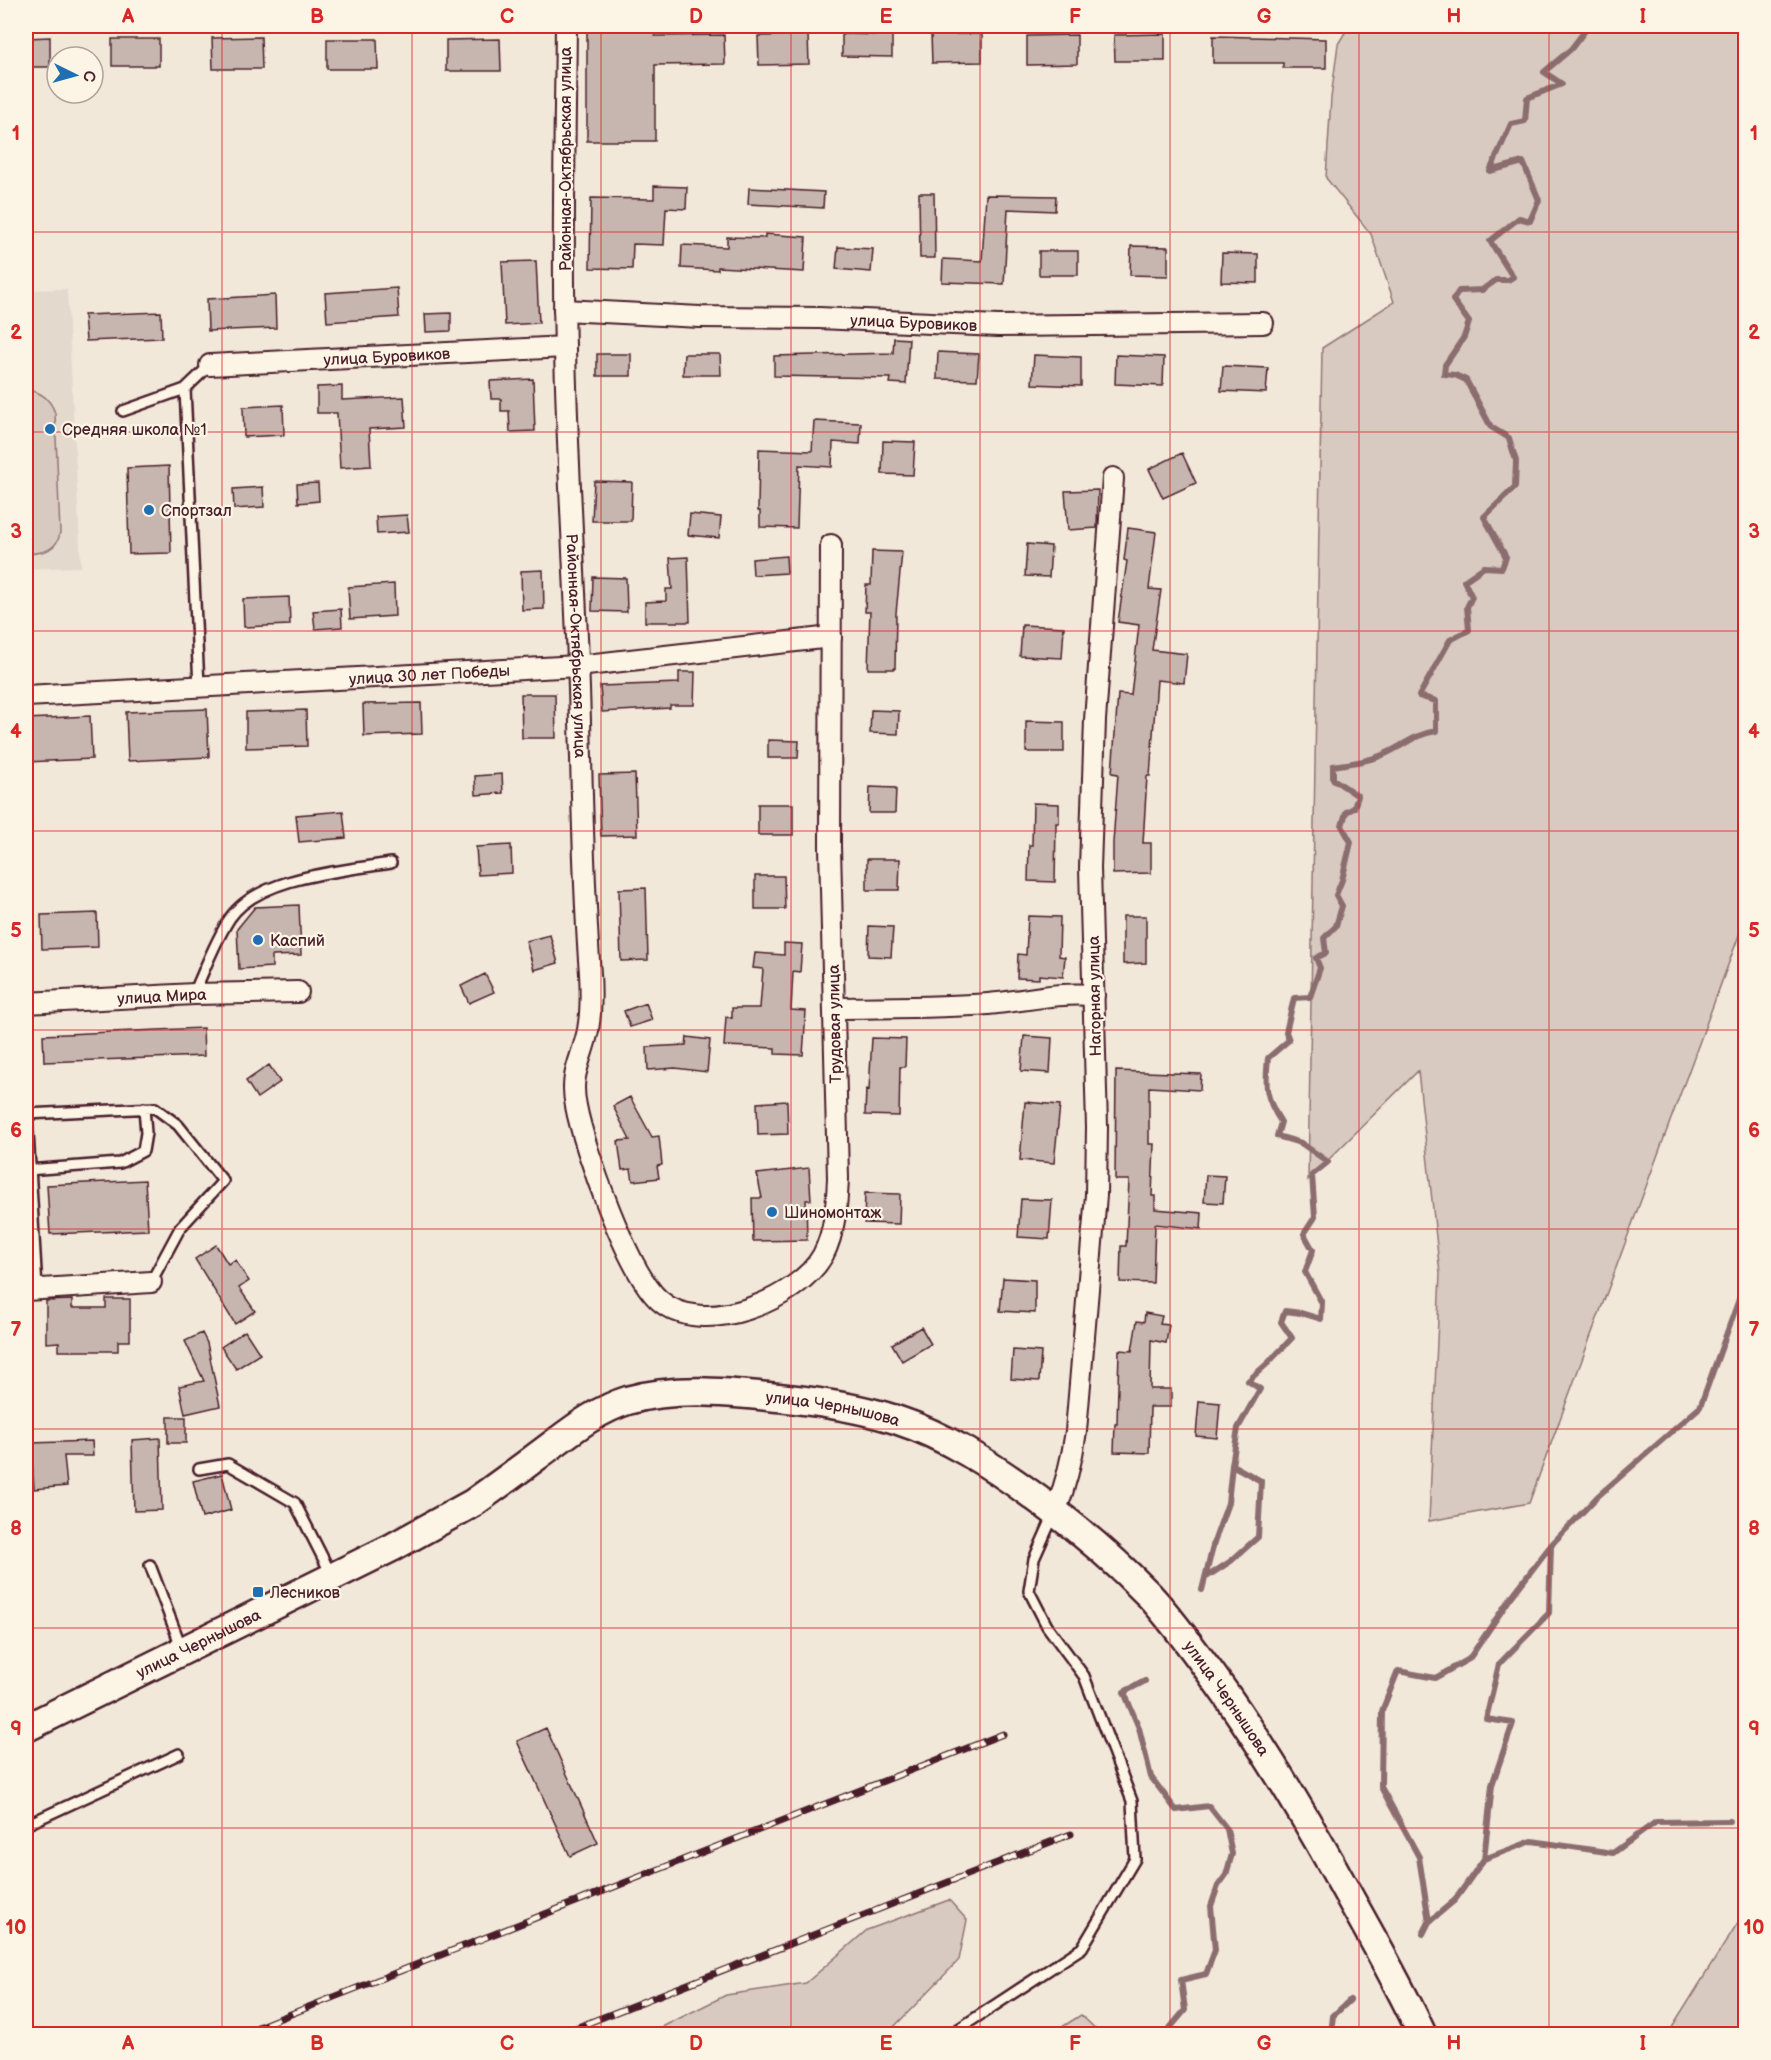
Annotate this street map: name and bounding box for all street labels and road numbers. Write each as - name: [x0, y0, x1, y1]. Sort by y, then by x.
- street label: Районная-Октябрьская улица: [557, 46, 576, 271]
- street label: улица Буровиков: [850, 311, 978, 336]
- street label: улица Буровиков: [323, 345, 451, 370]
- street label: Районная-Октябрьская улица: [561, 533, 589, 759]
- street label: улица 30 лет Победы: [348, 662, 511, 689]
- street label: Нагорная улица: [1085, 935, 1106, 1056]
- street label: Трудовая улица: [825, 964, 846, 1084]
- street label: улица Мира: [117, 986, 207, 1009]
- street label: улица Чернышова: [765, 1388, 903, 1431]
- street label: улица Чернышова: [134, 1606, 265, 1683]
- street label: улица Чернышова: [1179, 1637, 1273, 1760]

